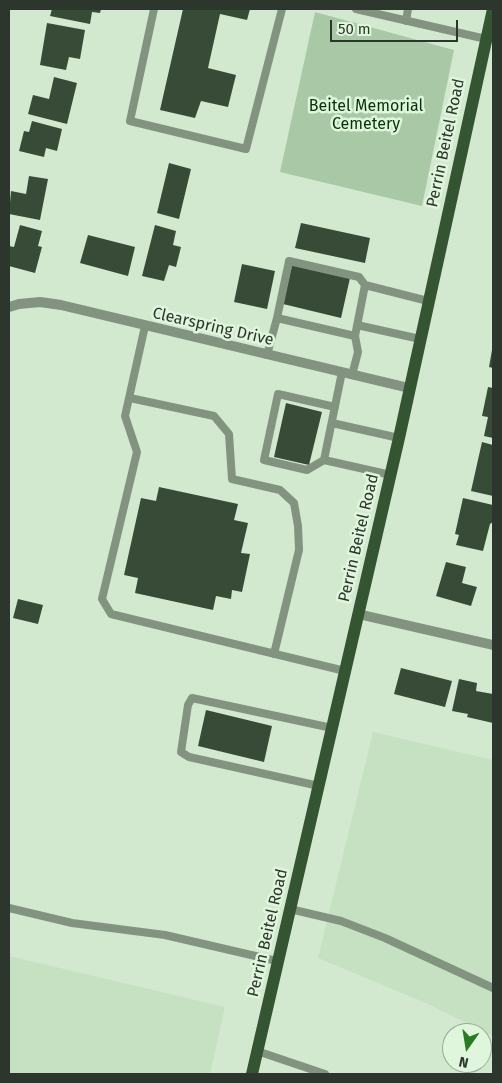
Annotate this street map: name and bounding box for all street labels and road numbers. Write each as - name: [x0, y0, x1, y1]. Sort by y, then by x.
- street label: Perrin Beitel Road: [423, 77, 469, 209]
- street label: Clearspring Drive: [151, 304, 275, 350]
- street label: Perrin Beitel Road: [335, 472, 383, 604]
- street label: Perrin Beitel Road: [244, 867, 292, 999]

